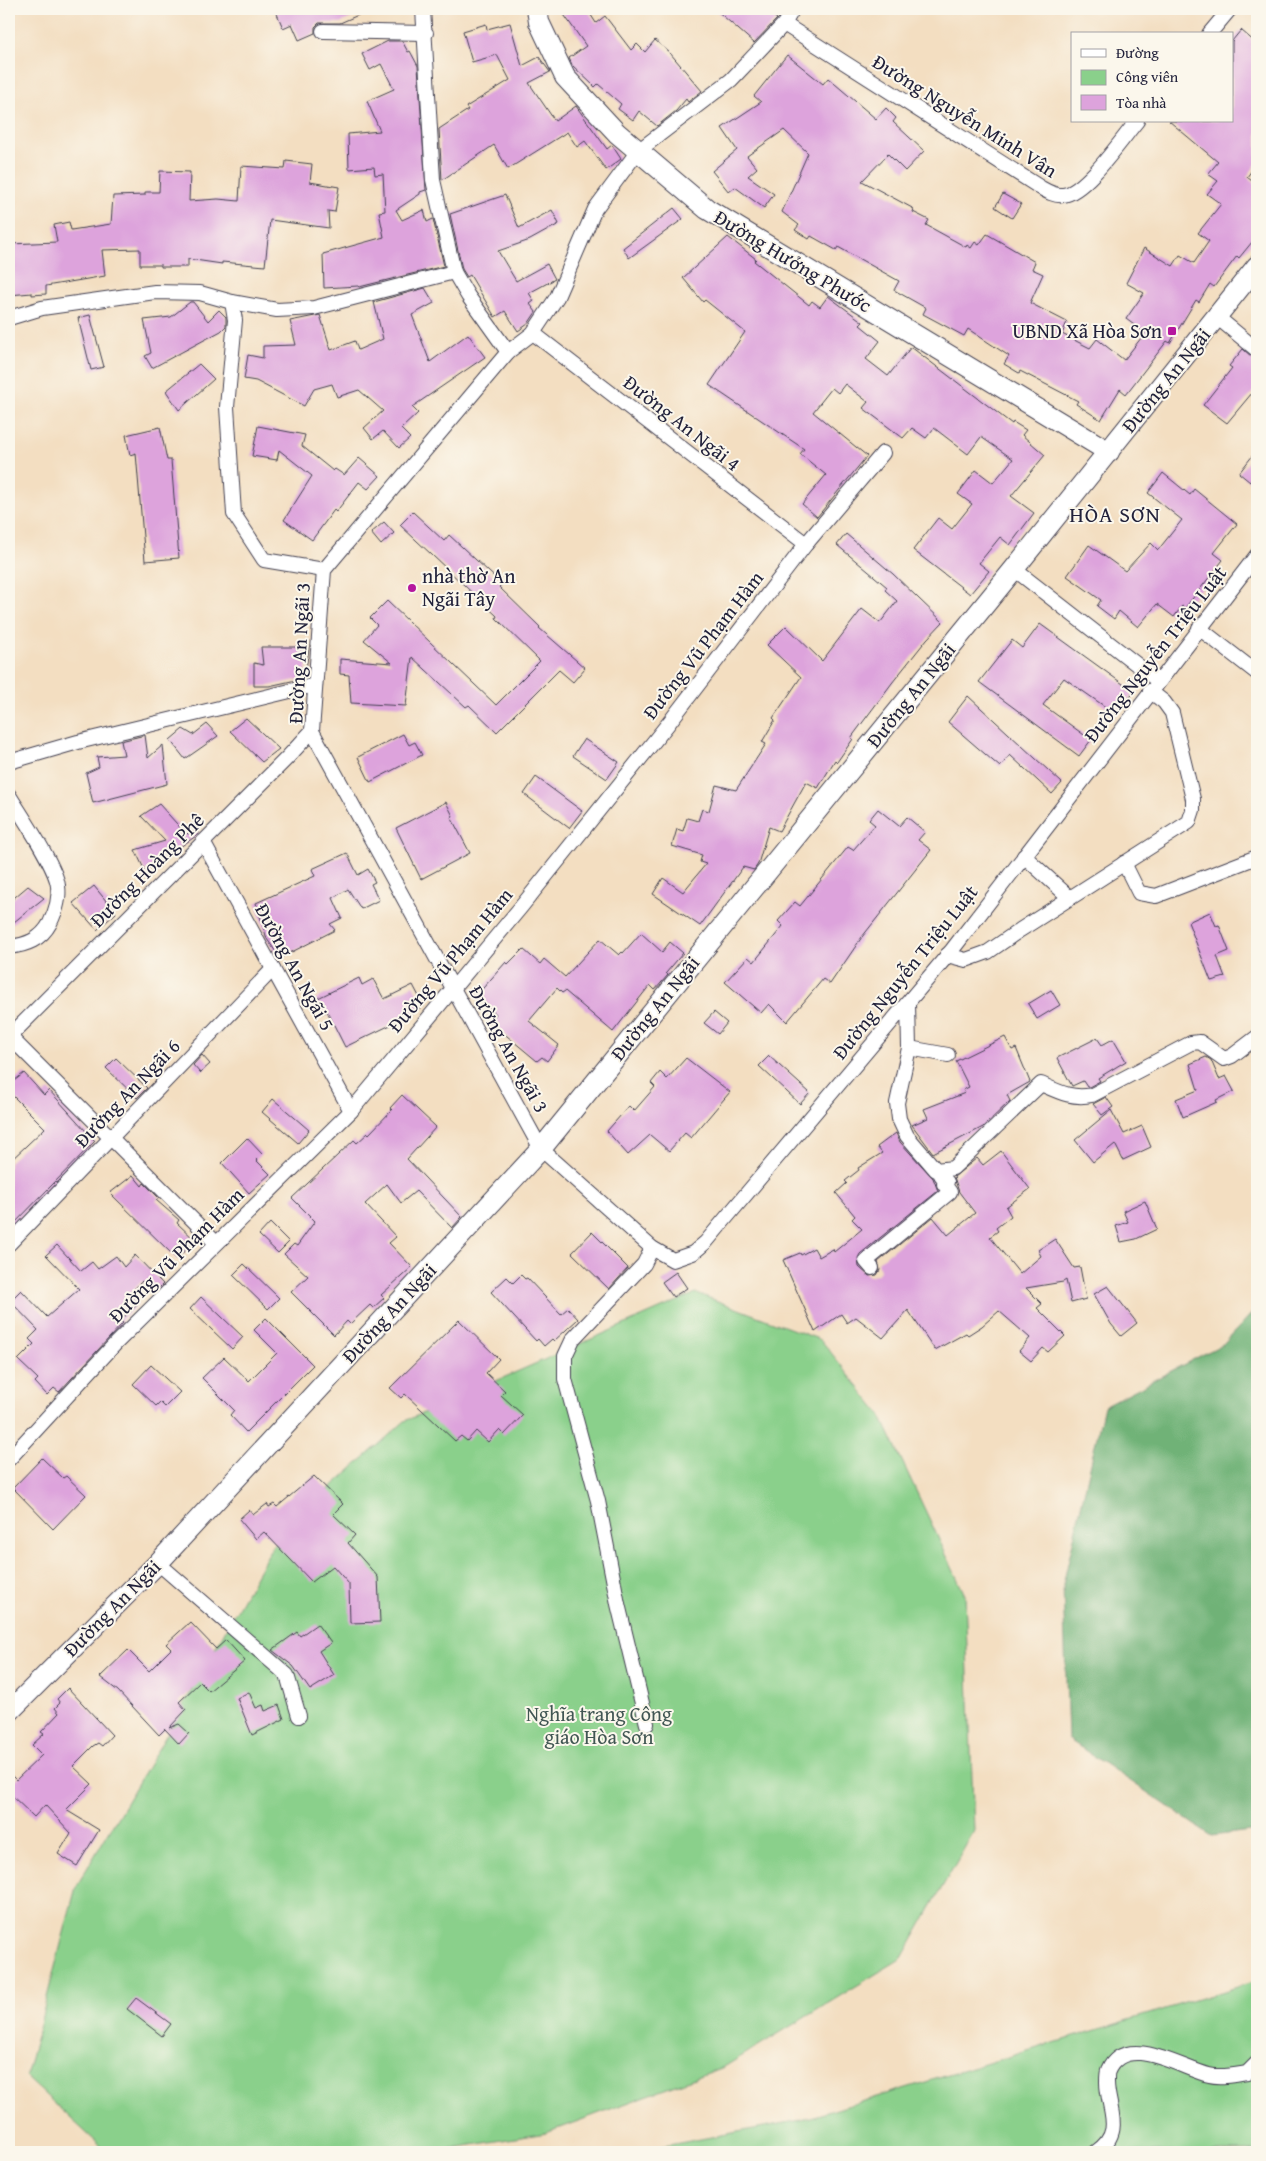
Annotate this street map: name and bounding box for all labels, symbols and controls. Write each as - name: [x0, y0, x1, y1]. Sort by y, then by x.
- legend: [1071, 32, 1234, 122]
- text: Đường: [1116, 42, 1159, 63]
- street label: Đường Nguyễn Minh Vân: [867, 47, 1063, 184]
- text: Công viên: [1116, 66, 1179, 87]
- text: Tòa nhà: [1116, 92, 1166, 113]
- street label: Đường Hưởng Phước: [709, 202, 877, 319]
- place label: UBND Xã Hòa Sơn: [1012, 316, 1162, 345]
- street label: Đường An Ngãi: [1114, 321, 1217, 438]
- marker: UBND Xã Hòa Sơn: [1166, 325, 1178, 337]
- street label: Đường An Ngãi 4: [618, 368, 747, 478]
- district label: HÒA SƠN: [1069, 498, 1161, 530]
- street label: Đường Nguyễn Triệu Luật: [1076, 559, 1233, 748]
- place label: nhà thờ An Ngãi Tây: [422, 561, 515, 613]
- street label: Đường Vũ Phạm Hàm: [635, 564, 770, 725]
- street label: Đường An Ngãi 3: [280, 582, 317, 724]
- marker: nhà thờ An Ngãi Tây: [406, 582, 418, 594]
- street label: Đường An Ngãi: [859, 636, 962, 753]
- street label: Đường Hoàng Phê: [83, 806, 210, 933]
- street label: Đường Nguyễn Triệu Luật: [825, 878, 984, 1065]
- street label: Đường Vũ Phạm Hàm: [380, 881, 519, 1038]
- street label: Đường An Ngãi 5: [248, 898, 342, 1036]
- street label: Đường An Ngãi: [603, 949, 706, 1066]
- street label: Đường An Ngãi 3: [462, 980, 556, 1118]
- street label: Đường An Ngãi 6: [67, 1032, 186, 1154]
- street label: Đường Vũ Phạm Hàm: [101, 1180, 250, 1329]
- street label: Đường An Ngãi: [335, 1256, 443, 1369]
- street label: Đường An Ngãi: [56, 1552, 167, 1663]
- park label: Nghĩa trang Công giáo Hòa Sơn: [526, 1699, 672, 1751]

